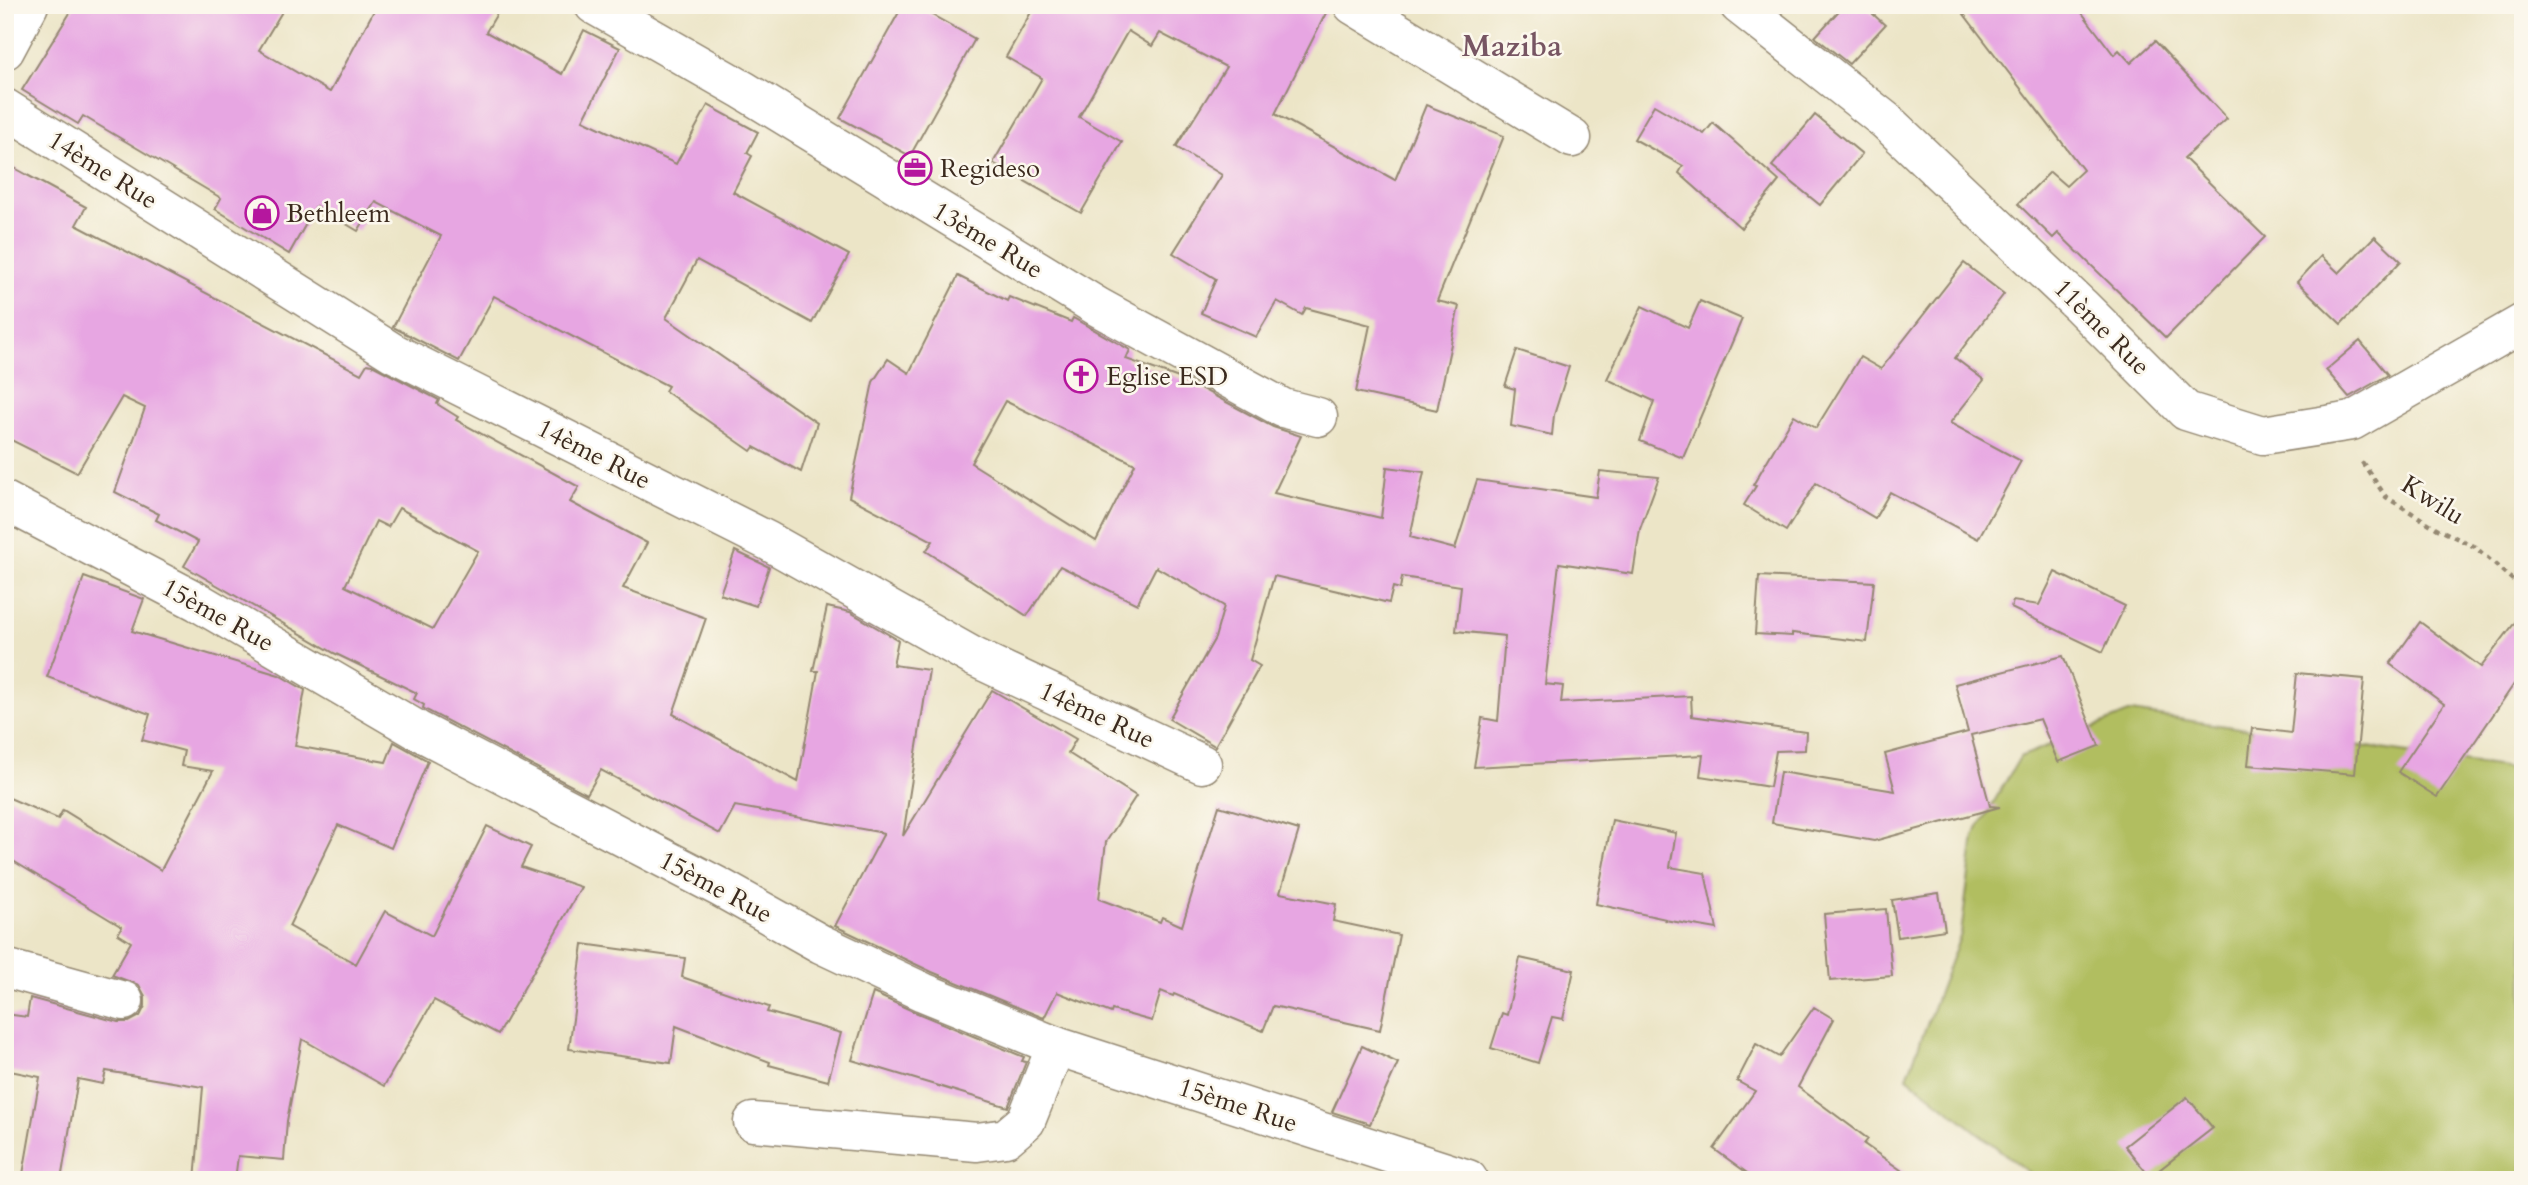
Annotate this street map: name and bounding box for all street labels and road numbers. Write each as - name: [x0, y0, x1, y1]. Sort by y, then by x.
- street label: 14ème Rue: [41, 122, 165, 218]
- street label: 13ème Rue: [926, 193, 1050, 287]
- street label: 11ème Rue: [2046, 271, 2158, 383]
- street label: 14ème Rue: [531, 410, 657, 498]
- street label: Kwilu: [2395, 467, 2471, 533]
- street label: 15ème Rue: [156, 570, 280, 660]
- street label: 14ème Rue: [1034, 673, 1160, 757]
- street label: 15ème Rue: [653, 843, 779, 931]
- street label: 15ème Rue: [1174, 1069, 1302, 1141]

